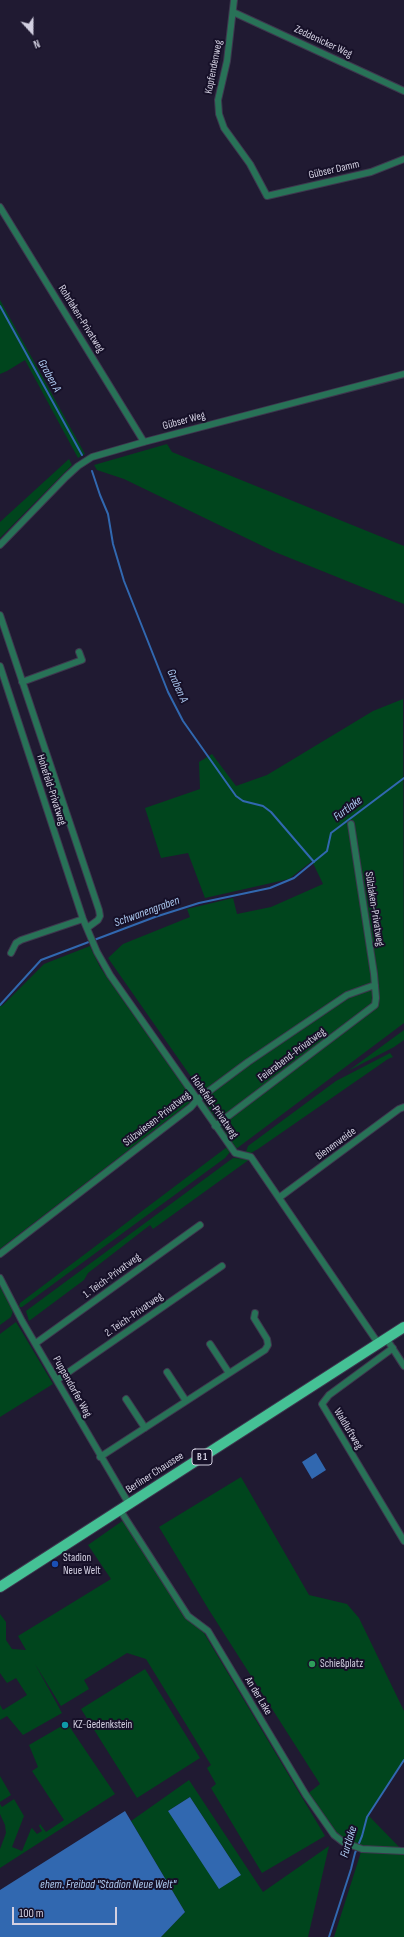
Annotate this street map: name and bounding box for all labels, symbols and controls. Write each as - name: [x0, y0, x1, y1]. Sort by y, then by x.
- north arrow: [12, 12, 52, 52]
- street label: Zeddenicker Weg: [292, 23, 354, 61]
- text: N: [31, 37, 42, 51]
- street label: Kopfendenweg: [202, 39, 226, 95]
- street label: Gübser Damm: [307, 158, 361, 182]
- street label: Rohrlaken-Privatweg: [55, 283, 107, 355]
- water label: Graben A: [34, 357, 64, 395]
- street label: Gübser Weg: [161, 409, 207, 433]
- water label: Graben A: [163, 667, 191, 705]
- street label: Hohefeld-Privatweg: [33, 753, 69, 827]
- water label: Furtlake: [331, 794, 365, 824]
- street label: Sülzlaken-Privatweg: [362, 871, 386, 947]
- water label: Schwanengraben: [112, 894, 182, 930]
- street label: Feierabend-Privatweg: [256, 1025, 328, 1085]
- street label: Hohefeld-Privatweg: [187, 1073, 241, 1141]
- street label: Sülzwiesen-Privatweg: [121, 1089, 193, 1149]
- street label: Bienenweide: [313, 1125, 359, 1163]
- street label: 1. Teich-Privatweg: [81, 1251, 143, 1301]
- street label: 2. Teich-Privatweg: [102, 1290, 166, 1340]
- street label: Puppendorfer Weg: [50, 1354, 94, 1420]
- street label: Waldluftweg: [331, 1406, 365, 1452]
- street label: Berliner Chaussee: [124, 1449, 186, 1497]
- road number: B 1: [192, 1449, 212, 1465]
- place label: Stadion Neue Welt: [63, 1551, 101, 1577]
- marker: Stadion Neue Welt: [50, 1559, 60, 1569]
- place label: Schießplatz: [320, 1657, 363, 1671]
- marker: Schießplatz: [307, 1659, 317, 1669]
- street label: An der Lake: [242, 1675, 274, 1717]
- place label: KZ-Gedenkstein: [73, 1718, 132, 1732]
- marker: KZ-Gedenkstein: [60, 1720, 70, 1730]
- water label: Furtlake: [337, 1824, 361, 1860]
- water label: ehem. Freibad "Stadion Neue Welt": [40, 1878, 176, 1892]
- scale bar: [14, 1899, 119, 1925]
- text: 100 m: [19, 1906, 44, 1921]

